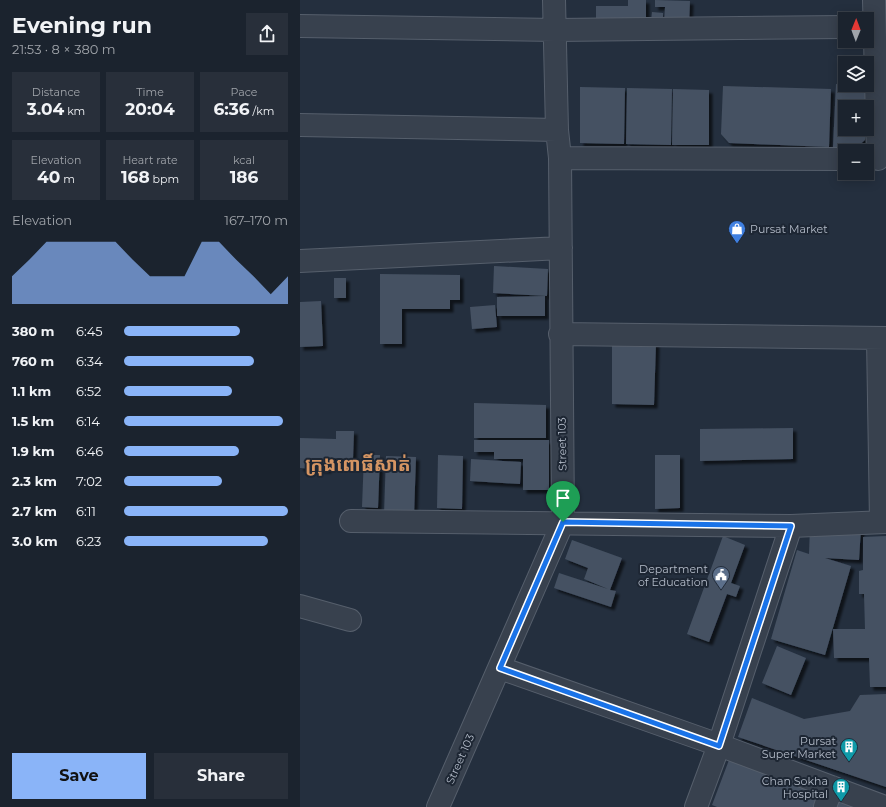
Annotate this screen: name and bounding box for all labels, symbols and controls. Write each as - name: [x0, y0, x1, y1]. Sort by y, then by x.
- text: Evening run: [12, 12, 152, 39]
- north arrow: [838, 12, 874, 48]
- map controls: [838, 12, 874, 180]
- button: share: [246, 13, 288, 55]
- text: 21:53 · 8 × 380 m: [12, 41, 116, 57]
- button: layers: [838, 56, 874, 92]
- text: Distance: [32, 85, 80, 99]
- text: Time: [136, 85, 164, 99]
- text: Pace: [231, 85, 257, 99]
- text: 3.04: [27, 99, 64, 119]
- text: 20:04: [125, 99, 175, 119]
- text: 6:36: [214, 99, 250, 119]
- button: +: [838, 100, 874, 136]
- text: km: [64, 104, 85, 118]
- text: /km: [250, 104, 274, 118]
- button: −: [838, 144, 874, 180]
- text: Elevation: [31, 153, 81, 167]
- text: Heart rate: [122, 153, 178, 167]
- text: kcal: [233, 153, 255, 167]
- text: 40: [37, 167, 60, 187]
- text: 168: [121, 167, 150, 187]
- text: 186: [230, 167, 258, 187]
- text: m: [60, 172, 75, 186]
- text: bpm: [150, 172, 179, 186]
- text: Elevation: [12, 212, 72, 228]
- text: 167–170 m: [224, 212, 288, 228]
- shop icon: Pursat Market: [727, 219, 747, 244]
- place label: Pursat Market: [750, 222, 828, 236]
- text: 380 m: [12, 323, 54, 339]
- text: 6:45: [76, 323, 103, 339]
- text: 760 m: [12, 353, 54, 369]
- text: 6:34: [76, 353, 103, 369]
- text: 1.1 km: [12, 383, 51, 399]
- text: 6:52: [76, 383, 101, 399]
- text: 1.5 km: [12, 413, 54, 429]
- text: 6:14: [76, 413, 100, 429]
- street label: Street 103: [555, 417, 569, 471]
- text: 1.9 km: [12, 443, 55, 459]
- text: 6:46: [76, 443, 103, 459]
- district label: ក្រុងពោធិ៍សាត់: [305, 453, 411, 476]
- text: 2.3 km: [12, 473, 57, 489]
- text: 7:02: [76, 473, 102, 489]
- pin: [546, 481, 580, 522]
- icon: arrive: [552, 487, 574, 509]
- text: 2.7 km: [12, 503, 57, 519]
- text: 6:11: [76, 503, 96, 519]
- text: 3.0 km: [12, 533, 58, 549]
- text: 6:23: [76, 533, 101, 549]
- place label: Department of Education: [638, 562, 709, 589]
- public building icon: Department of Education: [711, 565, 731, 590]
- street label: Street 103: [443, 732, 477, 786]
- place label: Pursat Super Market: [762, 734, 837, 761]
- building icon: Pursat Super Market: [839, 737, 859, 762]
- button: Save: [12, 753, 146, 799]
- button: Share: [154, 753, 288, 799]
- place label: Chan Sokha Hospital: [762, 774, 828, 801]
- building icon: Chan Sokha Hospital: [831, 777, 851, 802]

